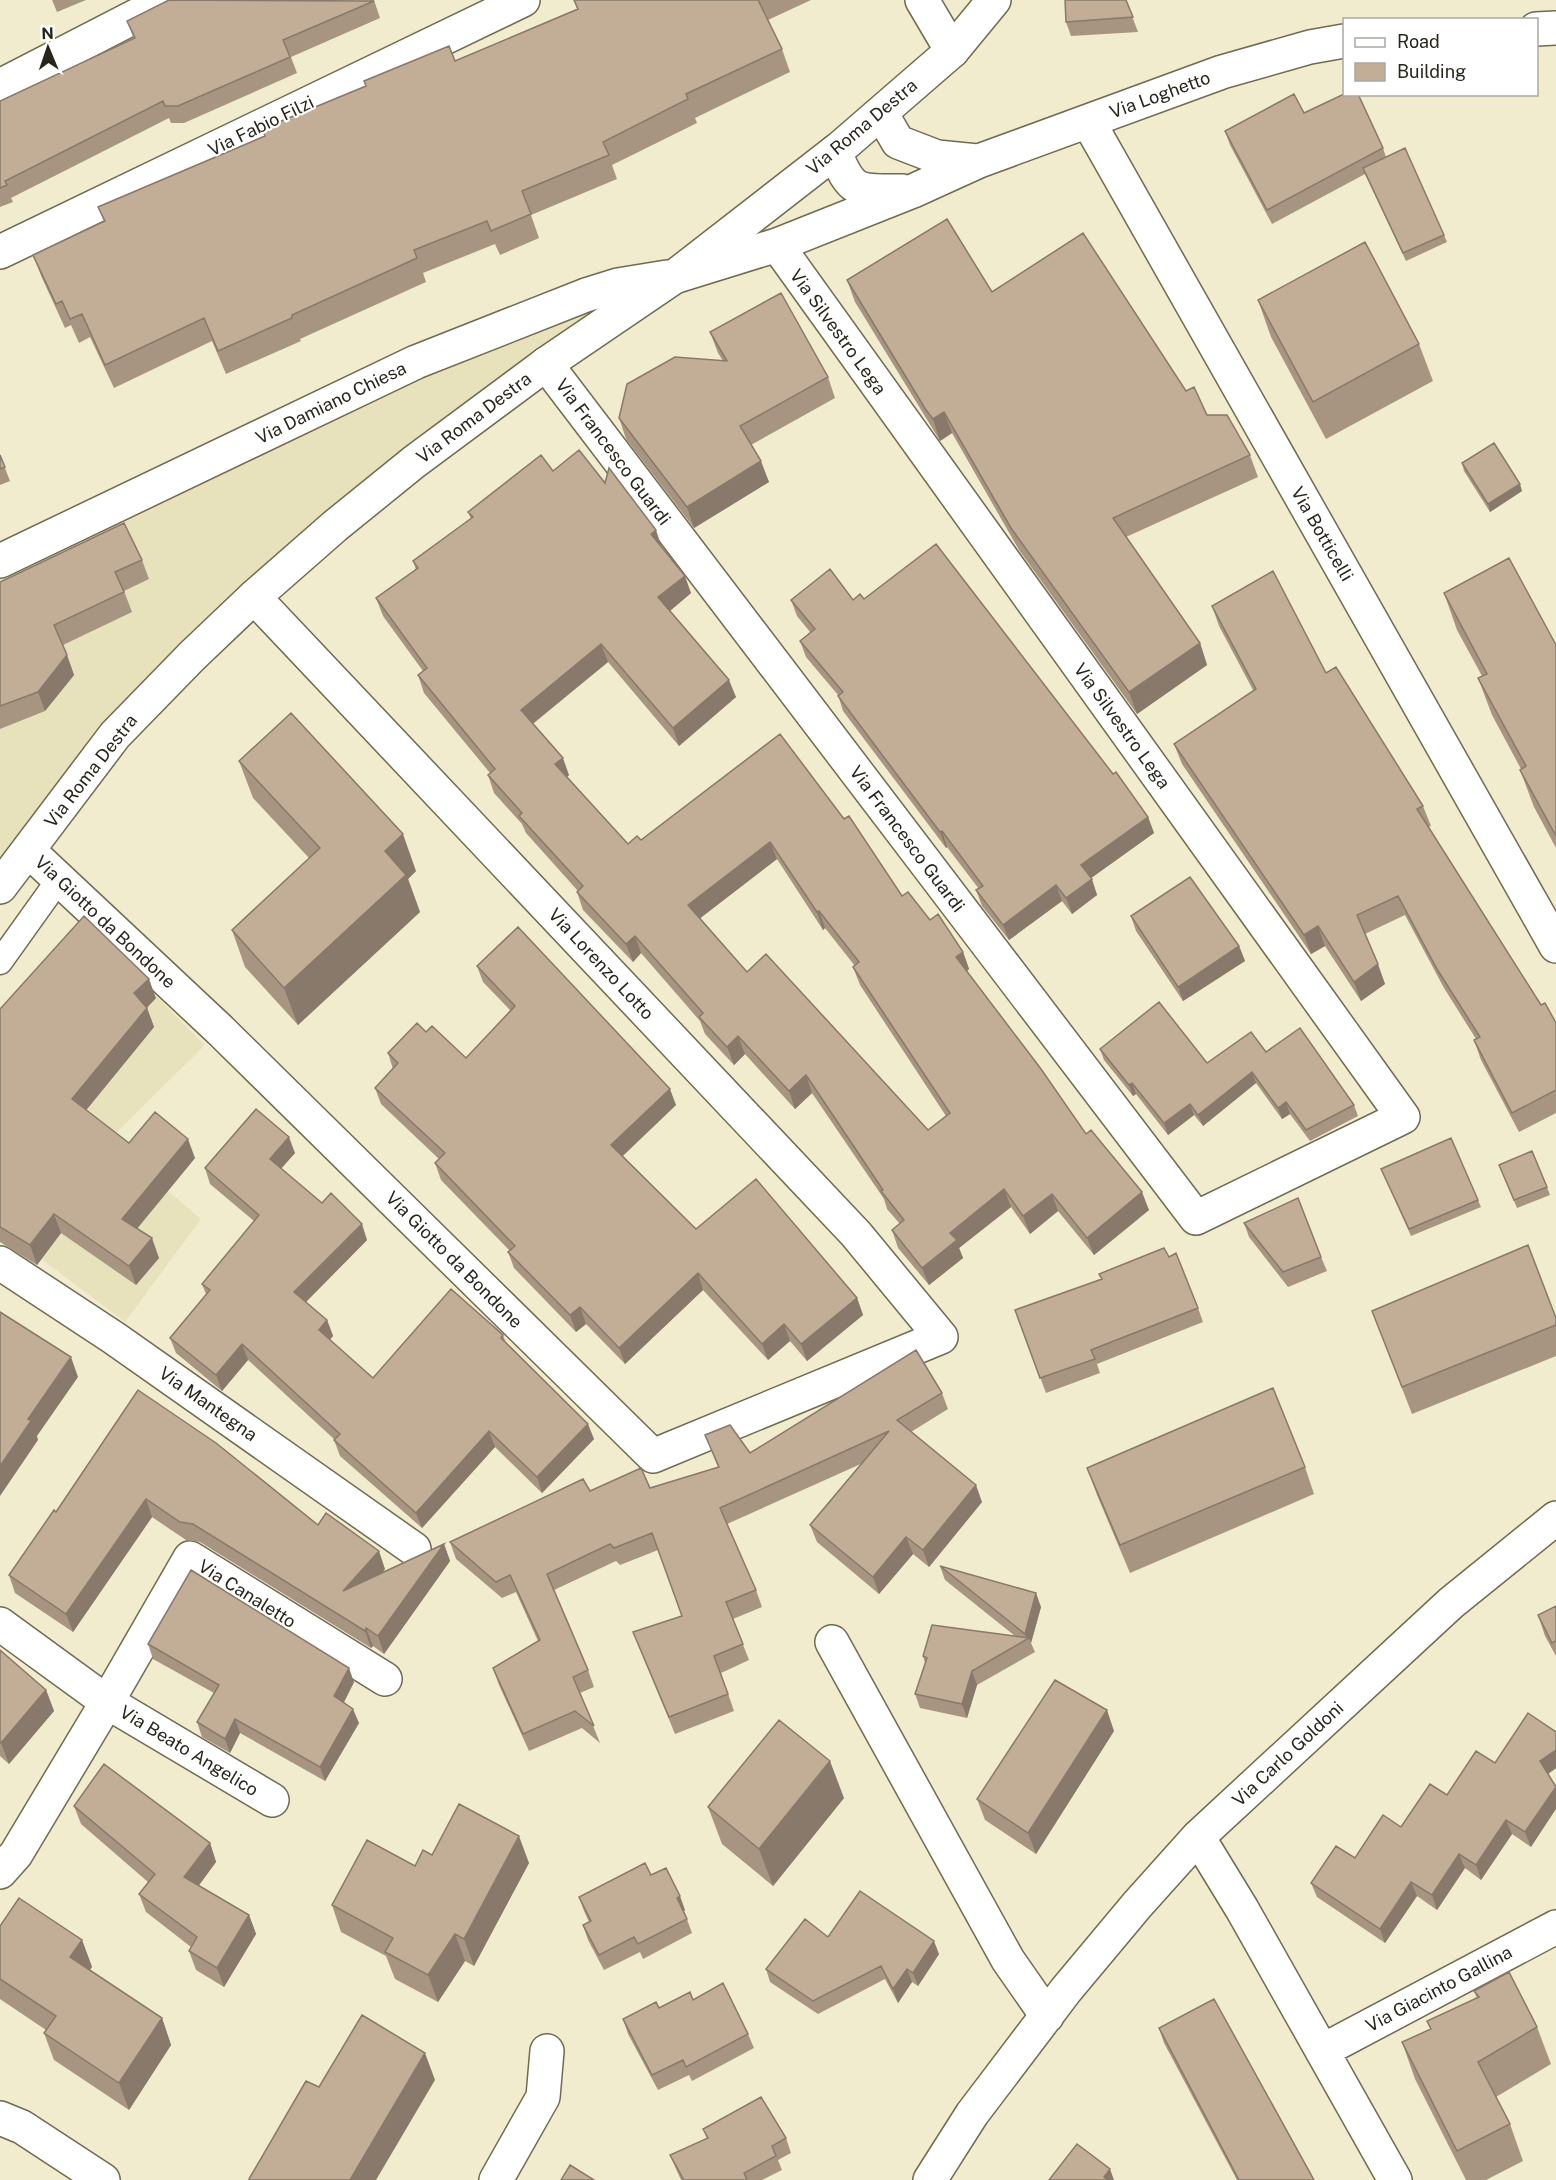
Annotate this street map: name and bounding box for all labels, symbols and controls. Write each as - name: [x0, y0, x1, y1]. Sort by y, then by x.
- north arrow: [18, 18, 78, 78]
- legend: [1343, 18, 1538, 96]
- text: N: [41, 24, 54, 43]
- text: Road: [1397, 31, 1440, 52]
- text: Building: [1397, 61, 1466, 82]
- street label: Via Loghetto: [1107, 67, 1213, 122]
- street label: Via Roma Destra: [802, 74, 921, 179]
- street label: Via Fabio Filzi: [205, 91, 317, 160]
- street label: Via Silvestro Lega: [786, 265, 891, 399]
- street label: Via Damiano Chiesa: [252, 357, 409, 448]
- street label: Via Roma Destra: [412, 368, 535, 468]
- street label: Via Francesco Guardi: [552, 374, 675, 529]
- street label: Via Botticelli: [1287, 483, 1358, 585]
- street label: Via Silvestro Lega: [1070, 659, 1175, 793]
- street label: Via Roma Destra: [40, 710, 141, 832]
- street label: Via Francesco Guardi: [846, 761, 969, 916]
- street label: Via Giotto da Bondone: [31, 851, 180, 992]
- street label: Via Lorenzo Lotto: [544, 904, 658, 1024]
- street label: Via Giotto da Bondone: [382, 1187, 527, 1332]
- street label: Via Mantegna: [155, 1362, 261, 1445]
- street label: Via Canaletto: [195, 1555, 300, 1632]
- street label: Via Carlo Goldoni: [1228, 1697, 1347, 1810]
- street label: Via Beato Angelico: [116, 1701, 262, 1800]
- street label: Via Giacinto Gallina: [1362, 1941, 1515, 2036]

